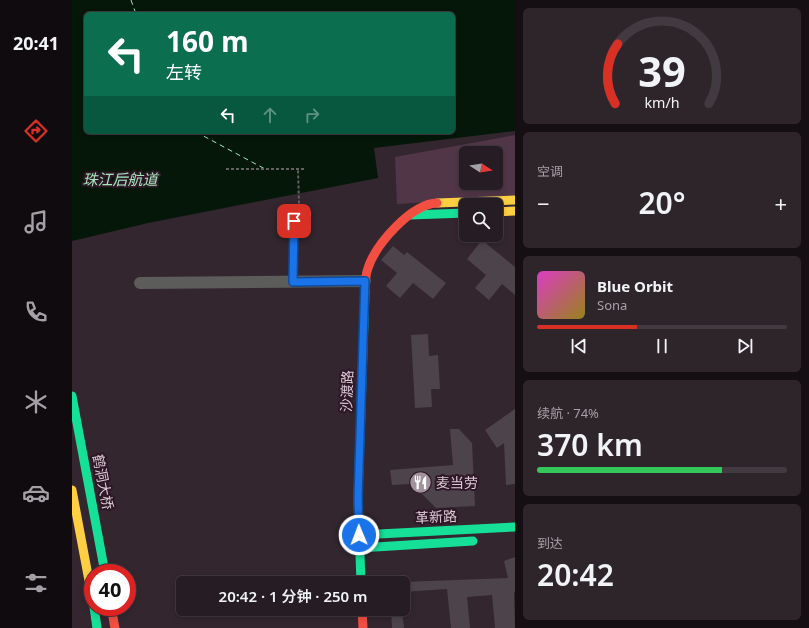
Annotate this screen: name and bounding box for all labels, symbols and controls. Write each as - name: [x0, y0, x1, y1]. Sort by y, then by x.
- text: 160 m: [166, 22, 249, 60]
- icon: left: [100, 28, 152, 80]
- text: 20:41: [13, 31, 59, 55]
- text: 39: [638, 43, 686, 99]
- text: 左转: [166, 60, 202, 84]
- text: km/h: [644, 93, 680, 112]
- icon: left: [217, 104, 239, 126]
- icon: ahead: [259, 104, 281, 126]
- icon: right: [301, 104, 323, 126]
- icon: directions: [22, 117, 50, 145]
- north arrow: [459, 146, 503, 190]
- map controls: [459, 146, 503, 242]
- text: 空调: [537, 162, 563, 180]
- water label: 珠江后航道: [82, 169, 159, 189]
- text: 20°: [638, 182, 686, 223]
- text: −: [537, 188, 550, 218]
- text: +: [774, 188, 787, 218]
- button: search: [459, 198, 503, 242]
- pin: [277, 204, 311, 238]
- icon: music: [22, 208, 50, 236]
- icon: arrive: [283, 210, 305, 232]
- text: Blue Orbit: [597, 276, 673, 296]
- text: Sona: [597, 296, 627, 314]
- icon: phone: [22, 298, 50, 326]
- icon: previous: [568, 335, 590, 357]
- icon: pause: [651, 335, 673, 357]
- icon: next: [734, 335, 756, 357]
- street label: 沙渡路: [336, 370, 357, 412]
- icon: climate: [22, 388, 50, 416]
- text: 续航 · 74%: [537, 404, 599, 422]
- text: 370 km: [537, 424, 643, 465]
- street label: 鹤洞大桥: [89, 453, 118, 511]
- restaurant icon: 麦当劳: [408, 470, 434, 496]
- place label: 麦当劳: [436, 473, 478, 492]
- icon: car: [22, 479, 50, 507]
- street label: 革新路: [415, 506, 457, 527]
- position arrow: [338, 514, 380, 556]
- text: 到达: [537, 534, 563, 552]
- text: 20:42: [537, 554, 614, 595]
- speed limit sign: 40: [84, 564, 136, 616]
- icon: filters: [22, 569, 50, 597]
- text: 20:42 · 1 分钟 · 250 m: [219, 586, 367, 606]

